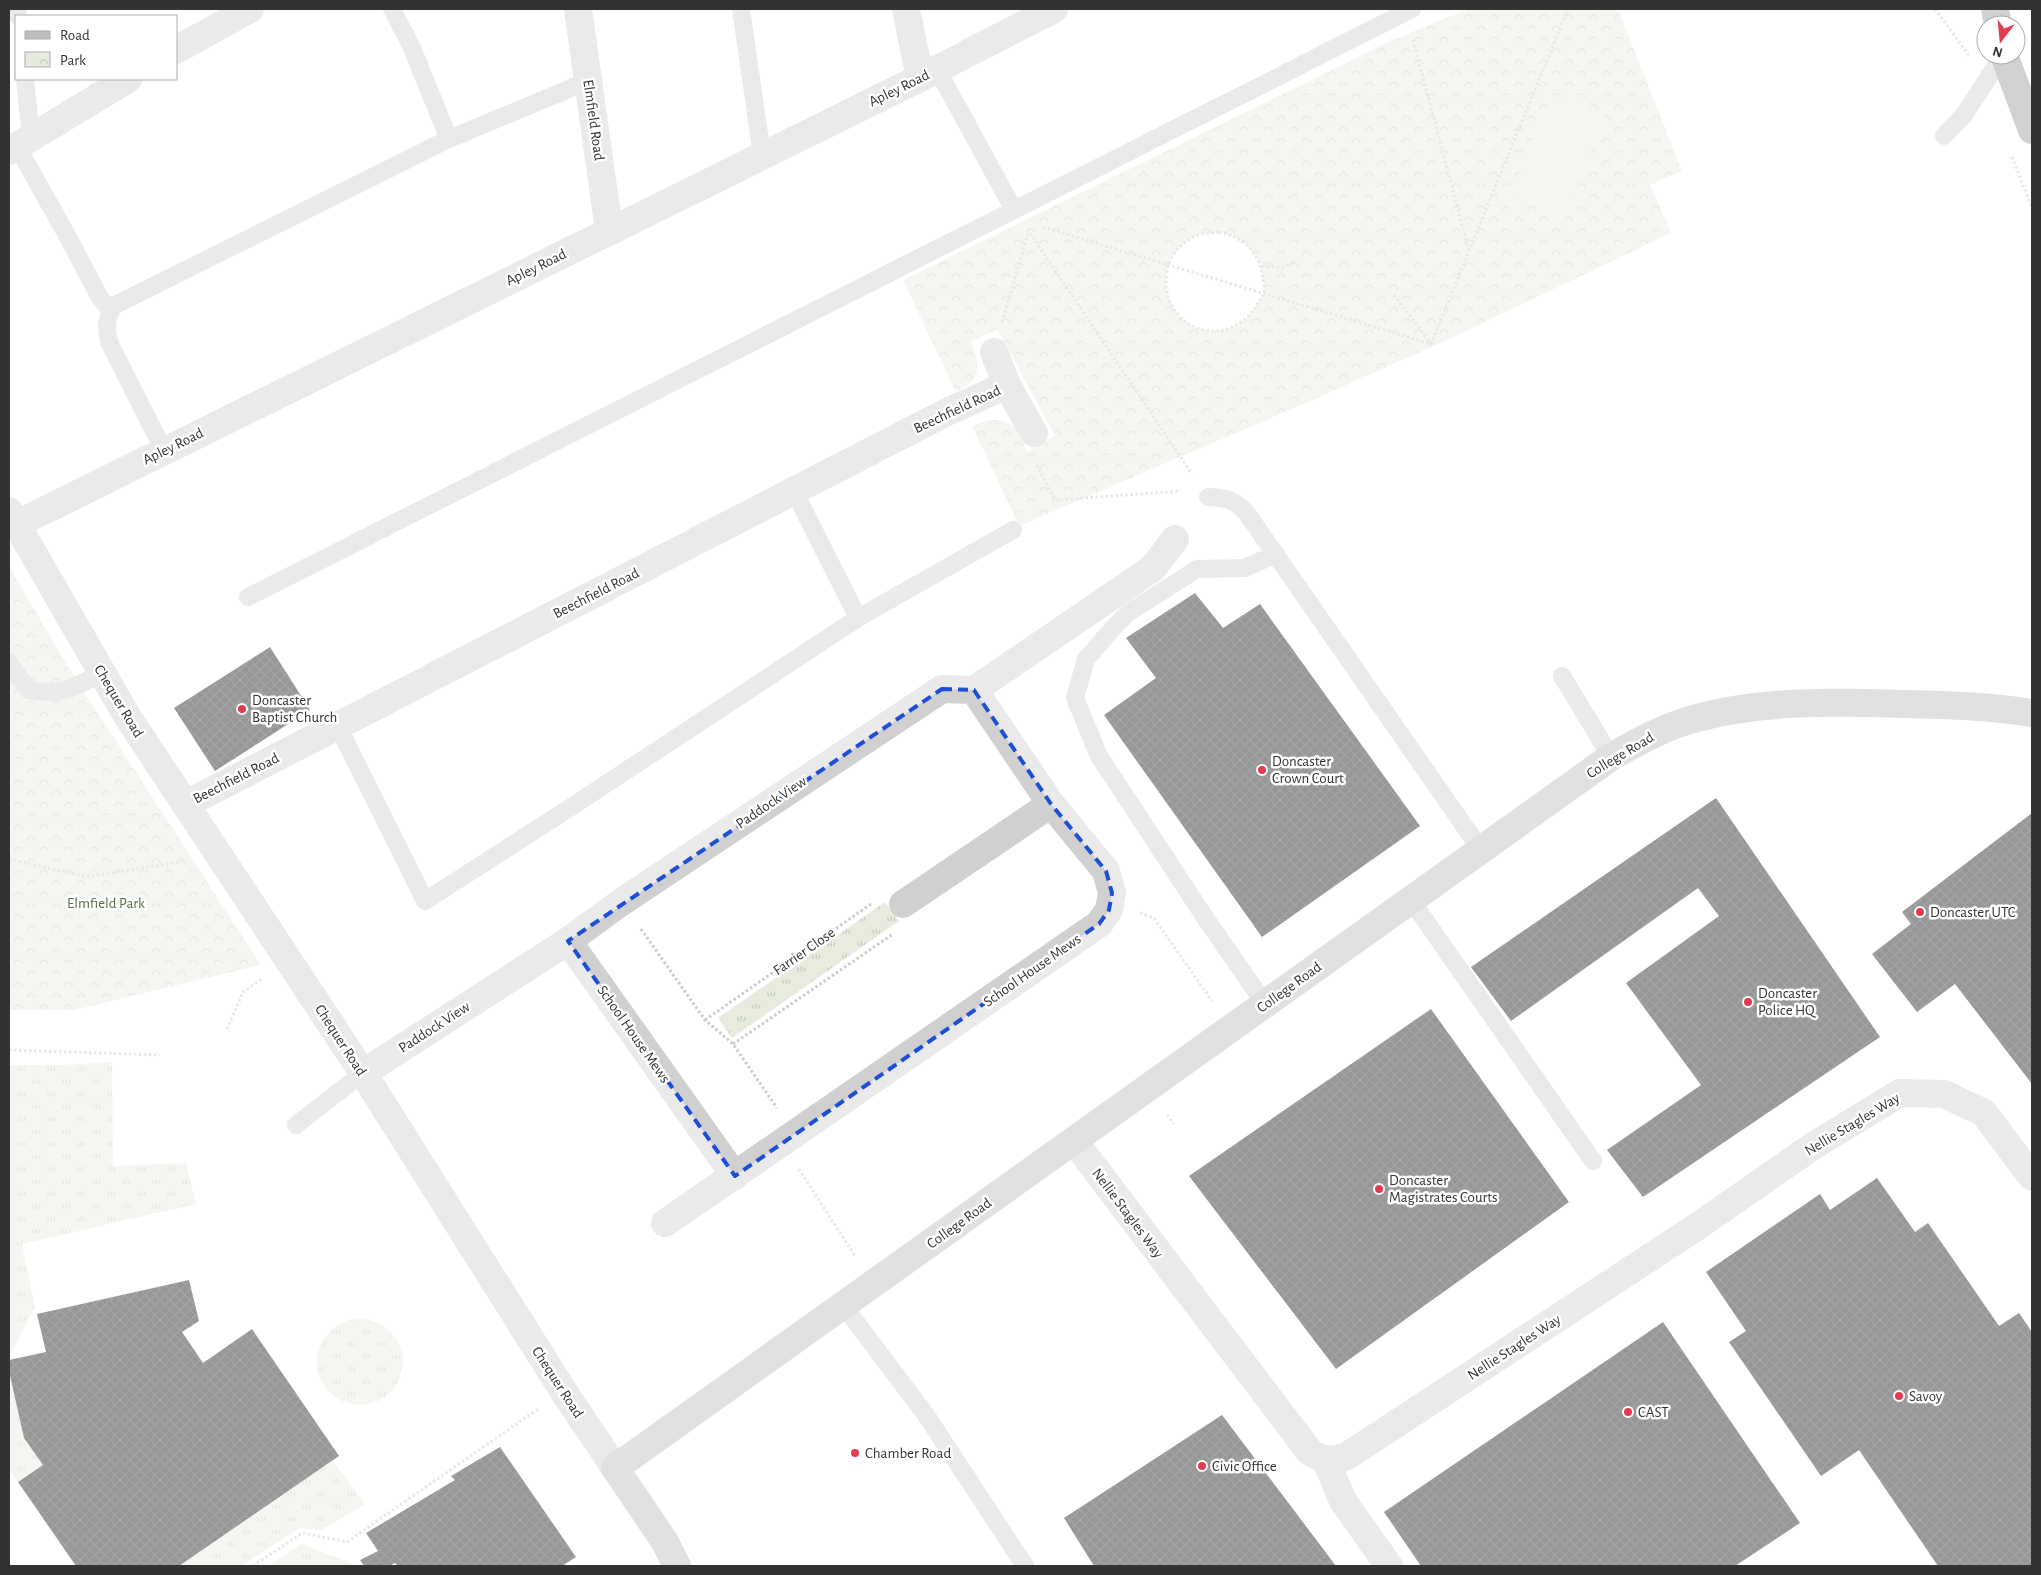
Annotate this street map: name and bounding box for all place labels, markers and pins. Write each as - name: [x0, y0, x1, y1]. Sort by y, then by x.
- place label: Doncaster Baptist Church: [252, 693, 337, 725]
- marker: Doncaster Baptist Church: [236, 703, 248, 715]
- place label: Doncaster Crown Court: [1272, 754, 1344, 786]
- marker: Doncaster Crown Court: [1256, 764, 1268, 776]
- place label: Doncaster UTC: [1930, 905, 2016, 920]
- marker: Doncaster UTC: [1914, 906, 1926, 918]
- place label: Doncaster Police HQ: [1758, 986, 1817, 1018]
- marker: Doncaster Police HQ: [1742, 996, 1754, 1008]
- place label: Doncaster Magistrates Courts: [1389, 1173, 1498, 1205]
- marker: Doncaster Magistrates Courts: [1373, 1183, 1385, 1195]
- place label: Savoy: [1909, 1389, 1943, 1404]
- marker: Savoy: [1893, 1390, 1905, 1402]
- place label: CAST: [1638, 1405, 1669, 1420]
- marker: CAST: [1622, 1406, 1634, 1418]
- place label: Chamber Road: [865, 1446, 951, 1461]
- marker: Chamber Road: [849, 1447, 861, 1459]
- place label: Civic Office: [1212, 1459, 1277, 1474]
- marker: Civic Office: [1196, 1460, 1208, 1472]

